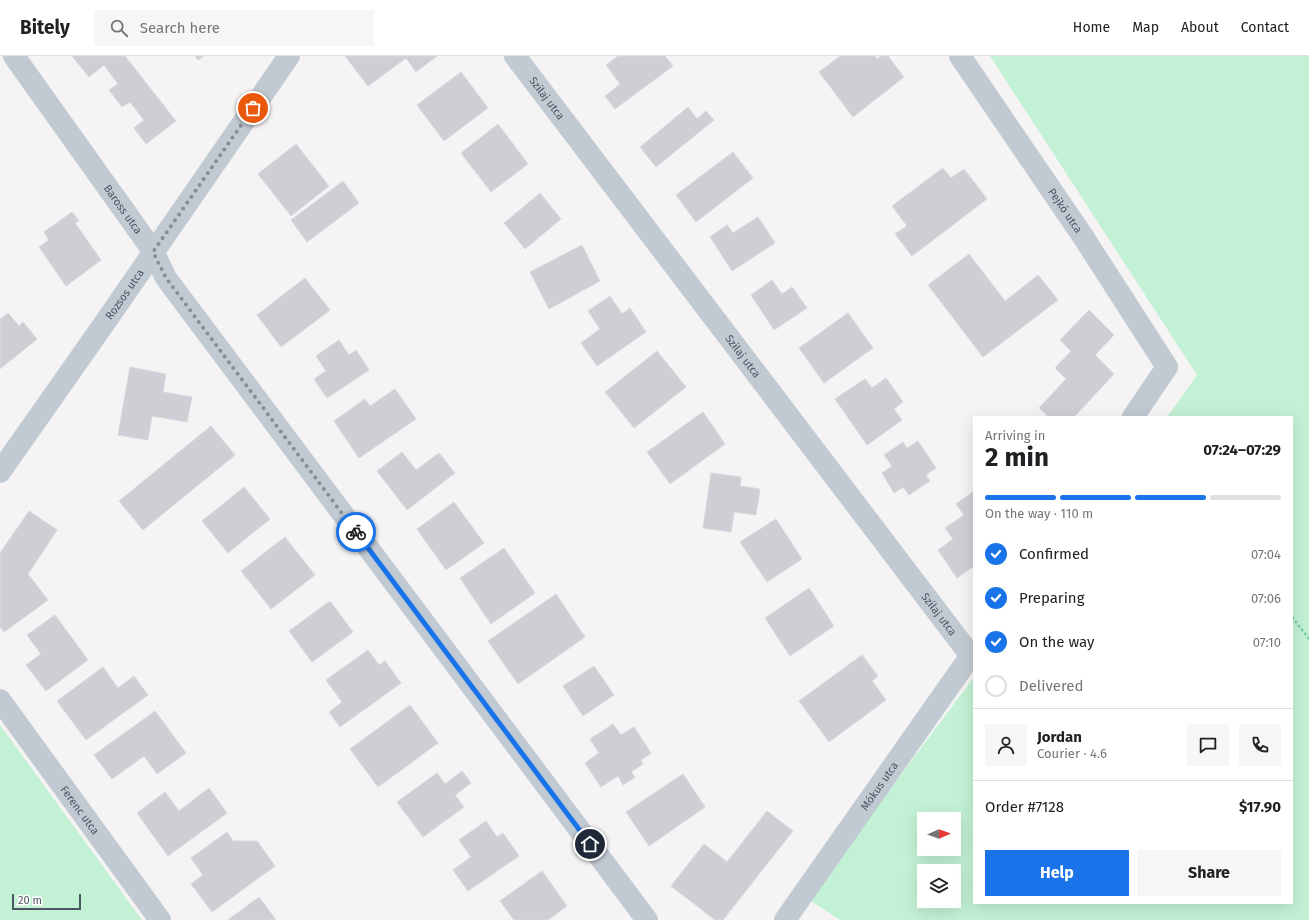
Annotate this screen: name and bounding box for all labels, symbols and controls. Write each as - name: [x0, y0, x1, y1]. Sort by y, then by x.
- search box: [94, 10, 374, 46]
- text: Bitely: [20, 16, 70, 39]
- icon: search: [108, 17, 130, 39]
- text: Search here: [140, 19, 220, 37]
- text: Home: [1073, 19, 1110, 36]
- text: Map: [1132, 19, 1159, 36]
- text: About: [1181, 19, 1219, 36]
- text: Contact: [1241, 19, 1289, 36]
- street label: Szilaj utca: [526, 75, 567, 122]
- pin: [236, 91, 270, 125]
- icon: bag: [242, 97, 264, 119]
- street label: Baross utca: [101, 182, 145, 237]
- street label: Pejkó utca: [1045, 186, 1085, 236]
- street label: Rozsos utca: [103, 267, 147, 322]
- street label: Szilaj utca: [722, 333, 763, 380]
- text: Arriving in: [985, 428, 1045, 443]
- text: 07:24–07:29: [1203, 441, 1281, 459]
- text: 2 min: [985, 442, 1049, 473]
- text: On the way · 110 m: [985, 506, 1093, 521]
- courier: [336, 512, 376, 552]
- icon: bike: [345, 521, 367, 543]
- icon: check: [985, 543, 1007, 565]
- text: Confirmed: [1019, 545, 1089, 563]
- text: 07:04: [1251, 547, 1281, 562]
- icon: check: [985, 587, 1007, 609]
- text: Preparing: [1019, 589, 1084, 607]
- street label: Szilaj utca: [918, 590, 959, 638]
- text: 07:06: [1251, 591, 1281, 606]
- icon: check: [985, 631, 1007, 653]
- text: On the way: [1019, 633, 1094, 651]
- text: 07:10: [1253, 635, 1281, 650]
- text: Delivered: [1019, 677, 1083, 695]
- button: person: [985, 724, 1027, 766]
- button: chat: [1187, 724, 1229, 766]
- button: phone: [1239, 724, 1281, 766]
- text: Jordan: [1037, 728, 1082, 746]
- text: Courier · 4.6: [1037, 746, 1107, 761]
- street label: Mókus utca: [858, 759, 901, 813]
- street label: Ferenc utca: [58, 783, 102, 837]
- text: Order #7128: [985, 798, 1064, 816]
- text: $17.90: [1239, 798, 1281, 816]
- north arrow: [917, 812, 961, 856]
- map controls: [917, 812, 961, 908]
- pin: [573, 827, 607, 861]
- icon: home: [579, 833, 601, 855]
- button: Help: [985, 850, 1129, 896]
- button: Share: [1137, 850, 1281, 896]
- button: layers: [917, 864, 961, 908]
- scale bar: [12, 892, 81, 911]
- text: 20 m: [18, 894, 42, 907]

